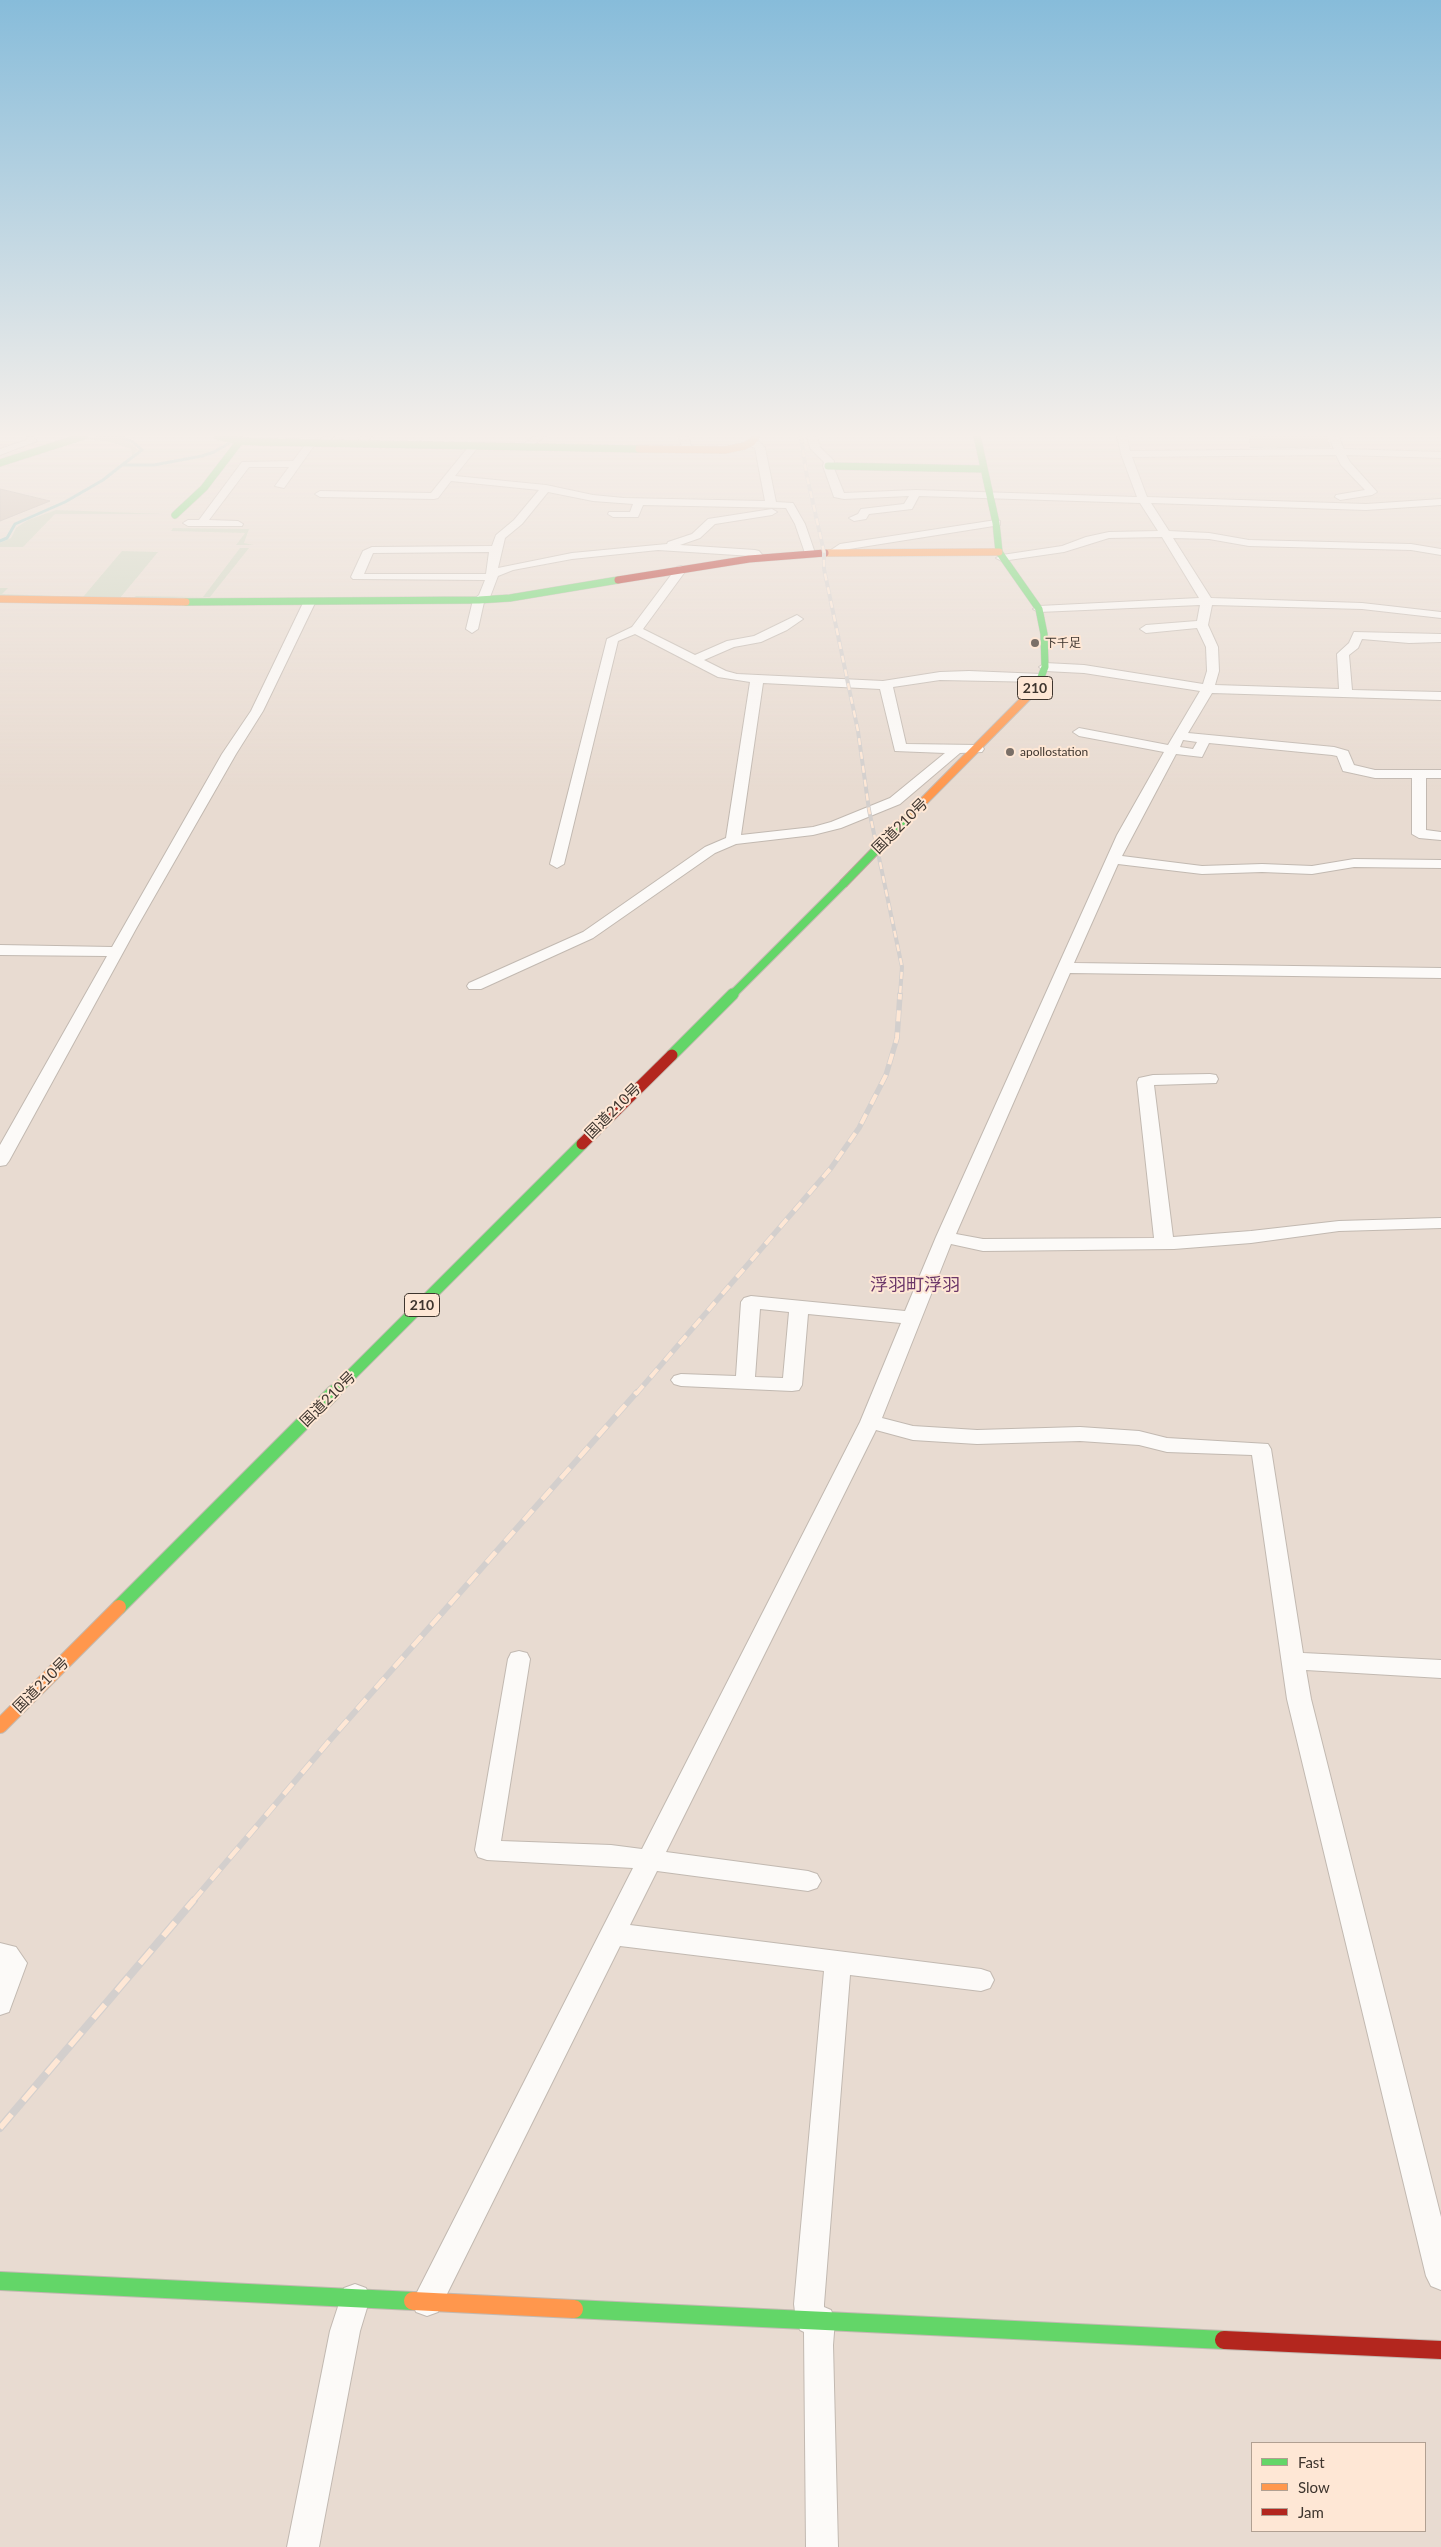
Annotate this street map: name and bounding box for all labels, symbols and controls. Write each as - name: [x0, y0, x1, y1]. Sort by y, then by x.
- place label: 下千足: [1045, 636, 1081, 650]
- marker: 下千足: [1029, 637, 1041, 649]
- road number: 210: [1018, 676, 1052, 700]
- place label: apollostation: [1020, 745, 1088, 759]
- marker: apollostation: [1004, 746, 1016, 758]
- street label: 国道210号: [868, 794, 932, 858]
- street label: 国道210号: [581, 1079, 645, 1143]
- district label: 浮羽町浮羽: [870, 1274, 960, 1296]
- road number: 210: [404, 1294, 440, 1316]
- street label: 国道210号: [296, 1367, 360, 1431]
- street label: 国道210号: [9, 1653, 73, 1717]
- legend: [1251, 2442, 1426, 2532]
- text: Fast: [1298, 2453, 1325, 2471]
- text: Slow: [1298, 2478, 1330, 2496]
- text: Jam: [1298, 2503, 1324, 2521]

